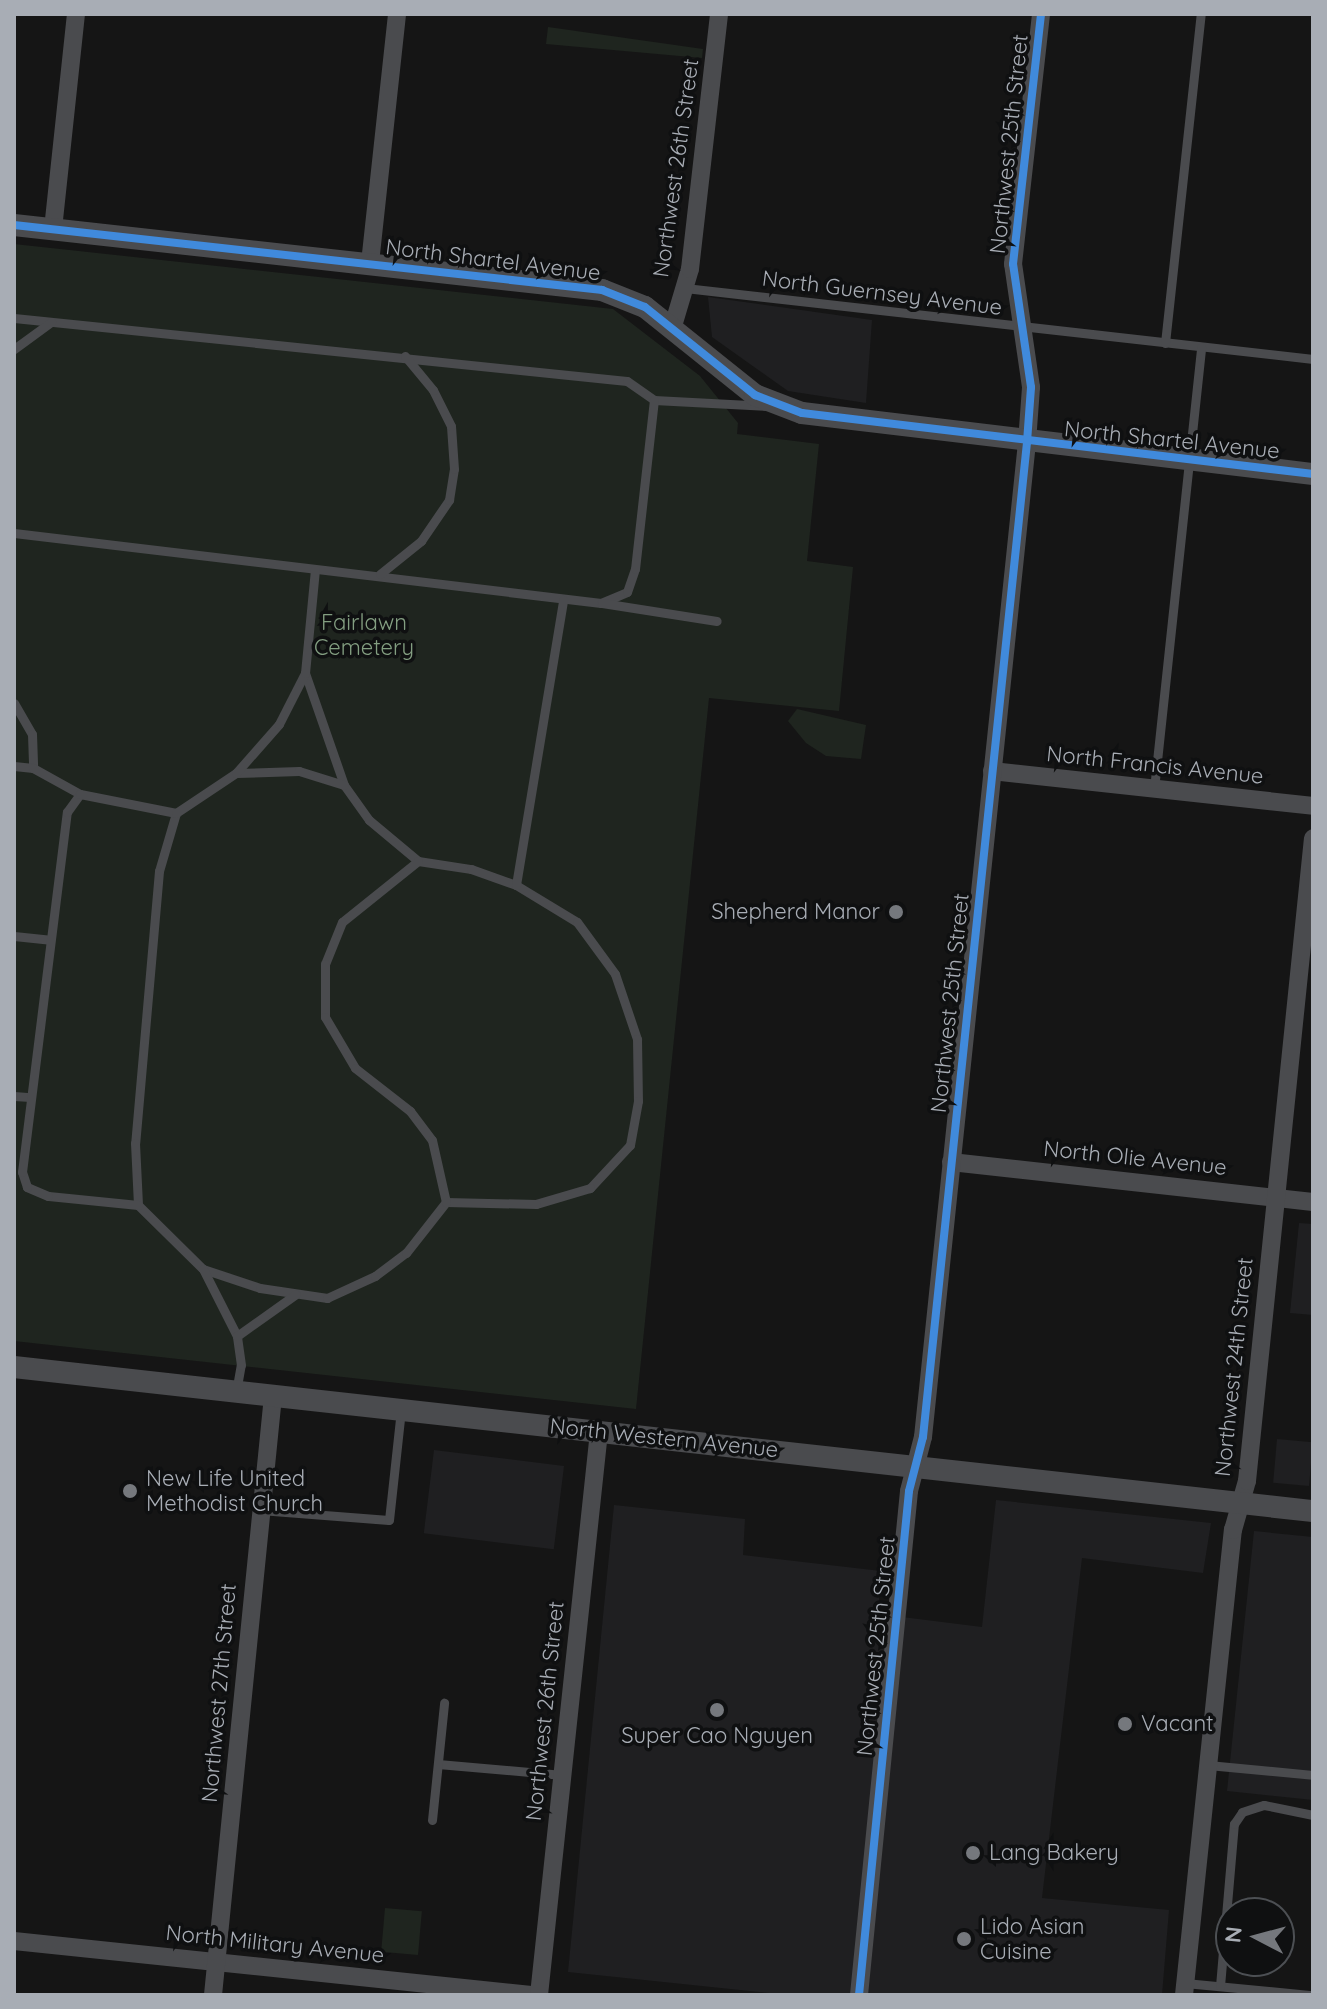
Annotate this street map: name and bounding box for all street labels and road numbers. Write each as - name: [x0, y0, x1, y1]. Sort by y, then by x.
- street label: Northwest 25th Street: [984, 33, 1034, 255]
- street label: Northwest 26th Street: [648, 57, 704, 279]
- street label: North Shartel Avenue: [384, 234, 602, 286]
- street label: North Guernsey Avenue: [761, 265, 1003, 321]
- street label: North Shartel Avenue: [1063, 416, 1281, 464]
- street label: North Francis Avenue: [1045, 740, 1265, 790]
- street label: Northwest 25th Street: [925, 892, 975, 1114]
- street label: North Olie Avenue: [1042, 1135, 1228, 1181]
- street label: Northwest 24th Street: [1209, 1256, 1259, 1478]
- street label: North Western Avenue: [548, 1413, 780, 1463]
- street label: Northwest 25th Street: [851, 1535, 901, 1757]
- street label: Northwest 27th Street: [196, 1582, 242, 1804]
- street label: Northwest 26th Street: [520, 1600, 570, 1822]
- street label: North Military Avenue: [165, 1919, 385, 1969]

